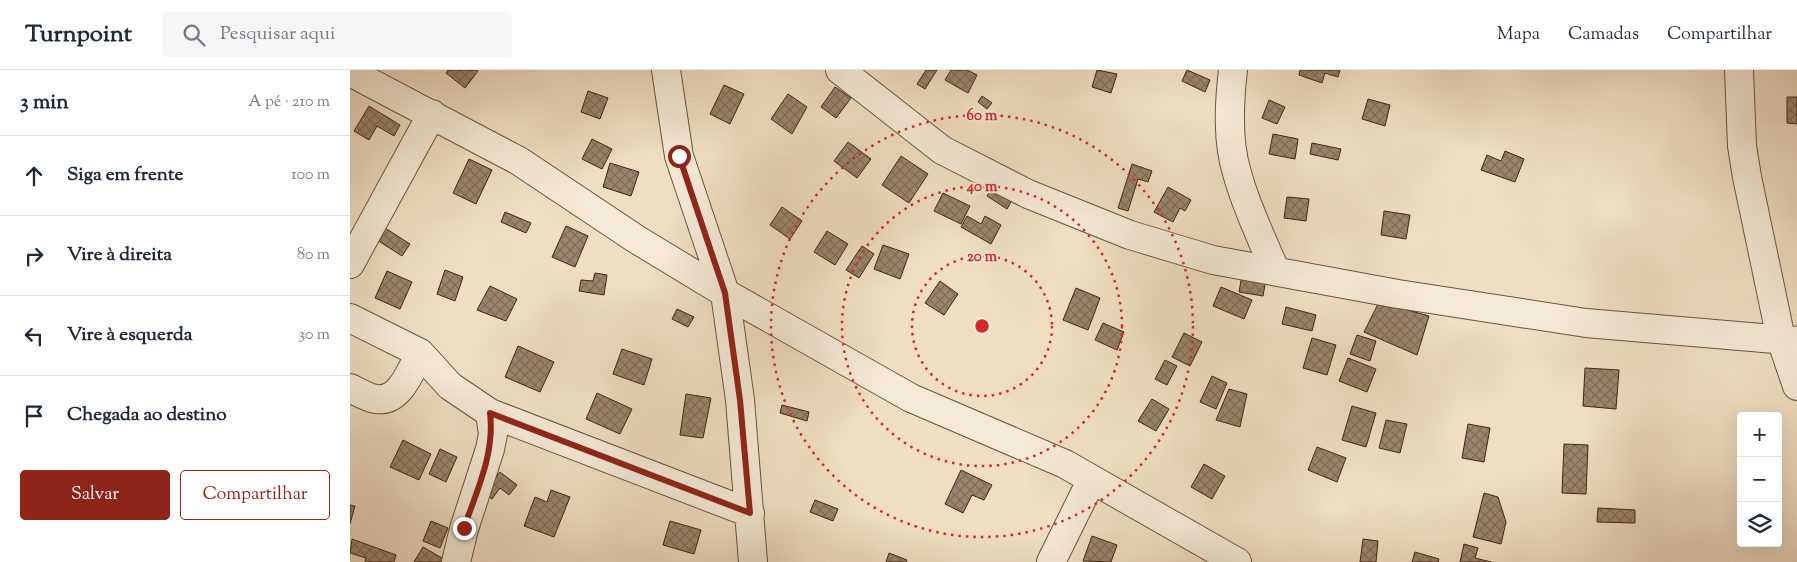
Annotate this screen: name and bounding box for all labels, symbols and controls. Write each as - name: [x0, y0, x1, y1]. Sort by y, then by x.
- search box: [162, 12, 512, 57]
- text: Turnpoint: [25, 18, 132, 52]
- icon: search: [180, 21, 208, 49]
- text: Pesquisar aqui: [220, 21, 335, 48]
- text: Mapa: [1497, 22, 1540, 48]
- text: Camadas: [1568, 22, 1639, 48]
- text: Compartilhar: [1667, 22, 1772, 48]
- text: 3 min: [20, 88, 69, 118]
- text: A pé · 210 m: [249, 91, 330, 114]
- text: 60 m: [967, 106, 998, 127]
- route start: [668, 145, 691, 168]
- icon: ahead: [20, 162, 48, 190]
- text: Siga em frente: [67, 162, 183, 189]
- text: 100 m: [291, 164, 330, 187]
- text: 40 m: [966, 177, 998, 198]
- icon: right: [20, 242, 48, 270]
- text: Vire à direita: [67, 242, 172, 269]
- text: 80 m: [297, 244, 330, 267]
- text: 20 m: [967, 247, 998, 268]
- centre of rings: [973, 317, 991, 335]
- icon: left: [20, 322, 48, 350]
- text: Vire à esquerda: [67, 322, 193, 349]
- text: 30 m: [299, 324, 330, 347]
- icon: arrive: [20, 402, 48, 430]
- text: Chegada ao destino: [67, 402, 227, 429]
- map controls: [1737, 412, 1782, 547]
- button: +: [1737, 412, 1782, 457]
- button: −: [1737, 457, 1782, 502]
- button: Salvar: [20, 470, 170, 520]
- button: Compartilhar: [180, 470, 330, 520]
- button: layers: [1737, 502, 1782, 547]
- route end: [453, 517, 476, 540]

